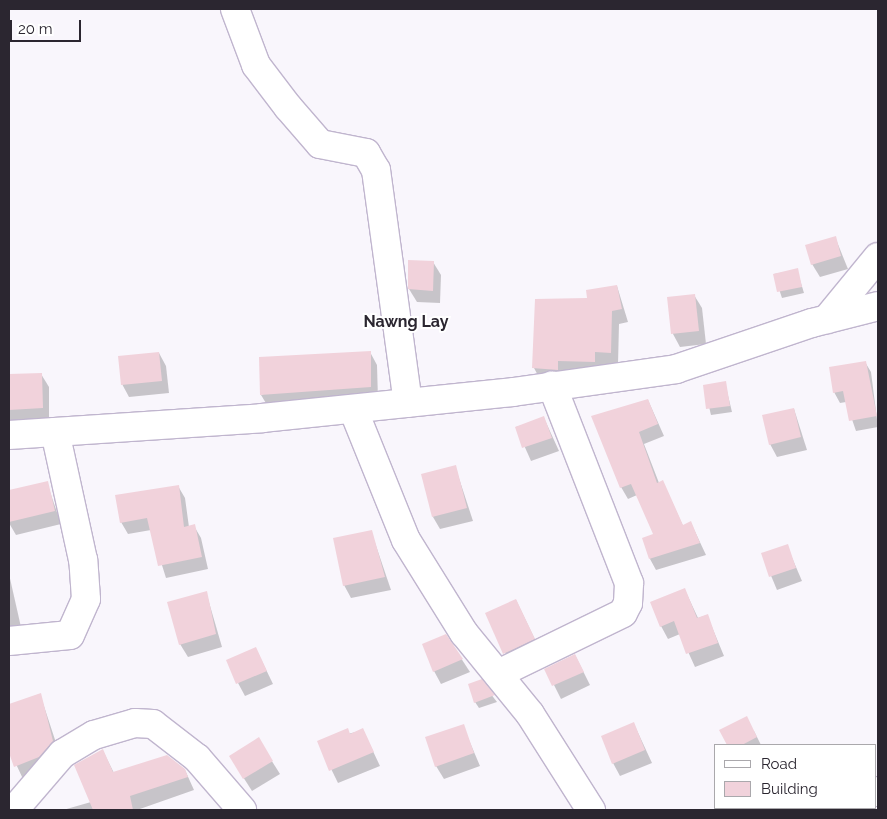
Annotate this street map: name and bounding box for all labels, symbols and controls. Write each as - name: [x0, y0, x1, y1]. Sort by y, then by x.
- scale bar: [12, 10, 84, 42]
- text: 20 m: [18, 20, 53, 38]
- district label: Nawng Lay: [363, 312, 449, 332]
- legend: [714, 744, 877, 809]
- text: Road: [761, 755, 797, 773]
- text: Building: [761, 780, 818, 798]

